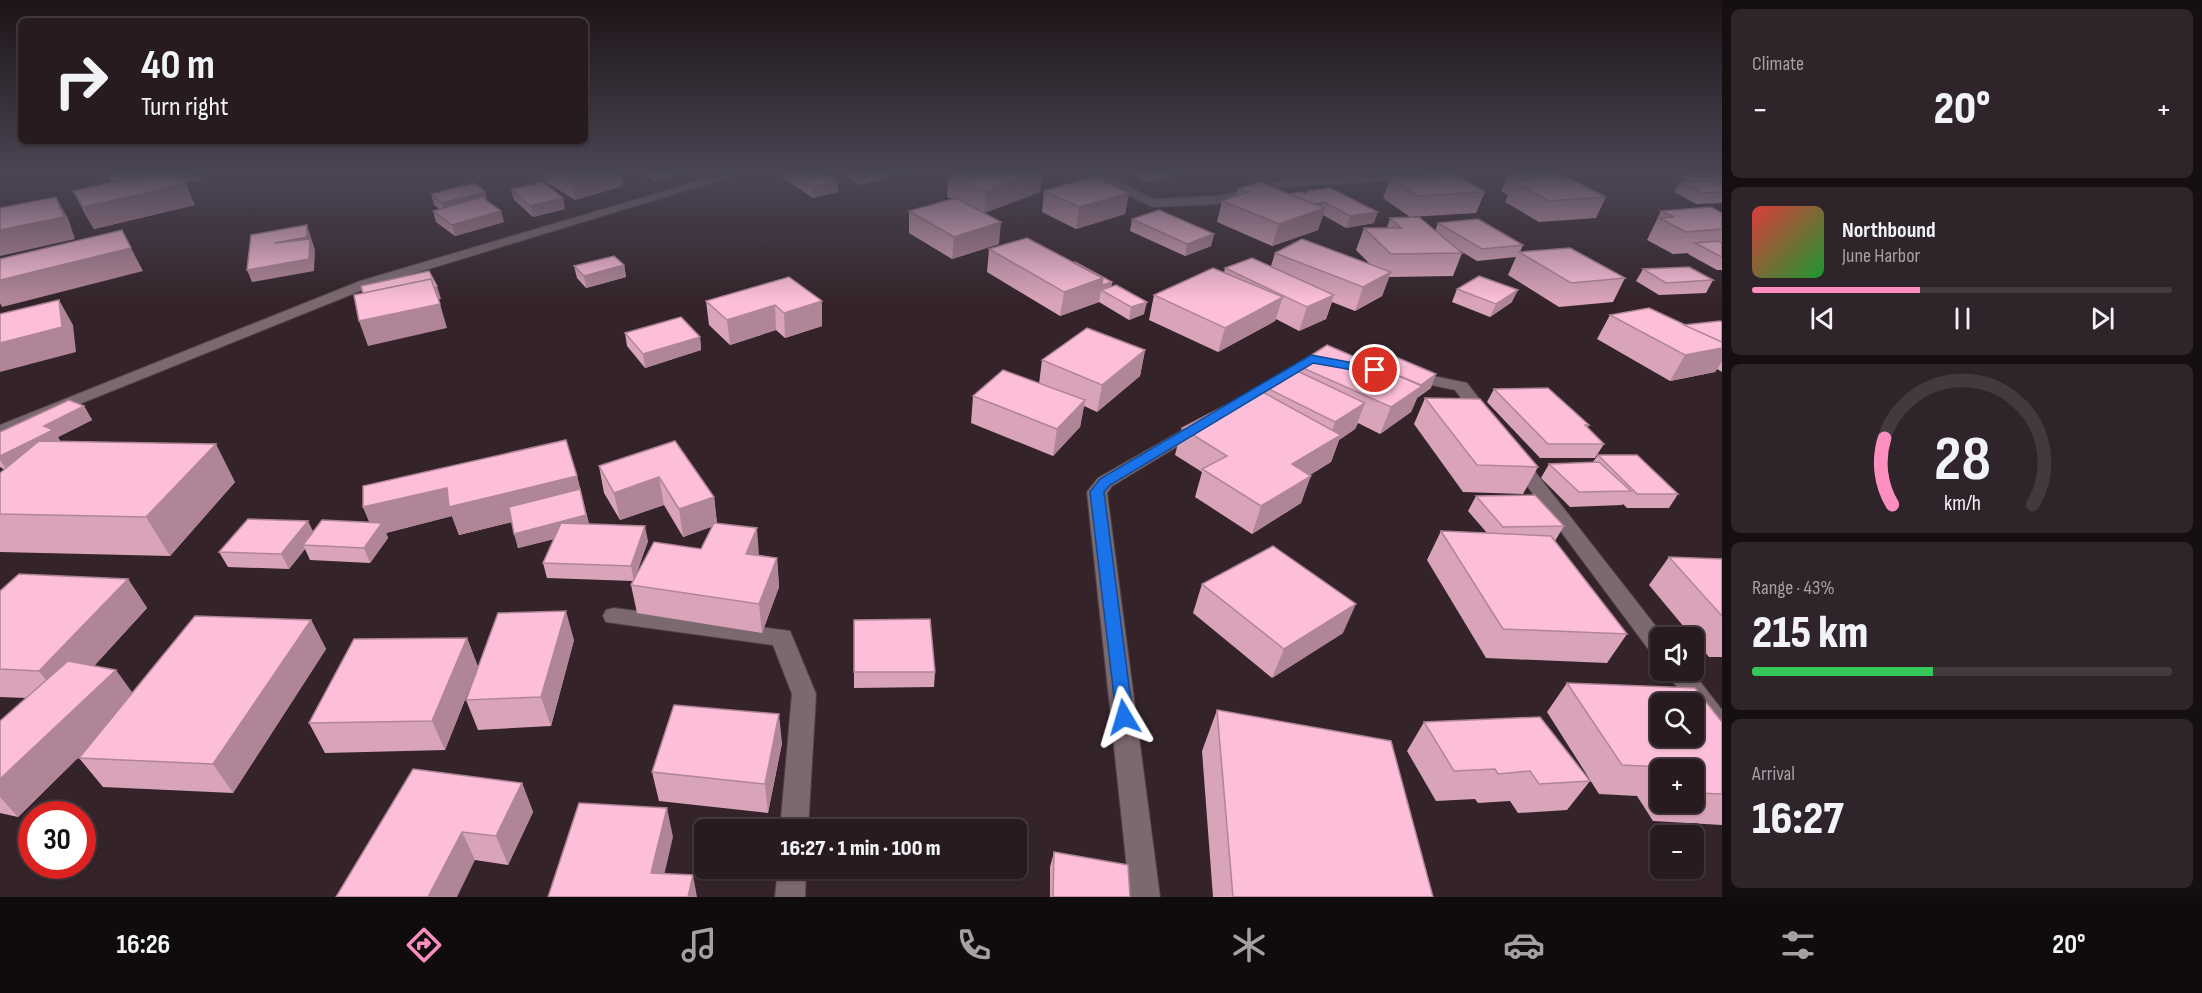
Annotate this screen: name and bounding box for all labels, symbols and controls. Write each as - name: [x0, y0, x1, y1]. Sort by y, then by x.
- text: 40 m: [141, 40, 215, 91]
- icon: right: [42, 42, 120, 120]
- text: Climate: [1752, 52, 1804, 76]
- text: 20°: [1934, 82, 1990, 137]
- text: −: [1752, 90, 1768, 130]
- text: +: [2156, 90, 2172, 130]
- text: Turn right: [141, 91, 228, 123]
- text: Northbound: [1842, 217, 1936, 244]
- text: June Harbor: [1842, 244, 1920, 268]
- icon: previous: [1806, 302, 1839, 335]
- icon: pause: [1946, 302, 1979, 335]
- icon: next: [2086, 302, 2119, 335]
- pin: [1349, 344, 1400, 395]
- icon: arrive: [1358, 353, 1391, 386]
- text: 28: [1934, 424, 1990, 499]
- text: km/h: [1943, 492, 1981, 517]
- text: Range · 43%: [1752, 576, 1835, 600]
- text: 215 km: [1752, 606, 1868, 661]
- map controls: [1650, 627, 1704, 879]
- button: sound: [1650, 627, 1704, 681]
- position arrow: [1092, 685, 1156, 749]
- button: search: [1650, 693, 1704, 747]
- button: +: [1650, 759, 1704, 813]
- text: Arrival: [1752, 762, 1795, 786]
- text: 16:27: [1752, 792, 1844, 847]
- speed limit sign: 30: [18, 801, 96, 879]
- button: −: [1650, 825, 1704, 879]
- text: 16:27 · 1 min · 100 m: [780, 835, 941, 862]
- icon: directions: [403, 924, 445, 966]
- icon: music: [678, 924, 720, 966]
- icon: phone: [953, 924, 995, 966]
- icon: climate: [1228, 924, 1270, 966]
- icon: car: [1503, 924, 1545, 966]
- icon: filters: [1777, 924, 1819, 966]
- text: 16:26: [116, 929, 170, 961]
- text: 20°: [2052, 929, 2085, 961]

